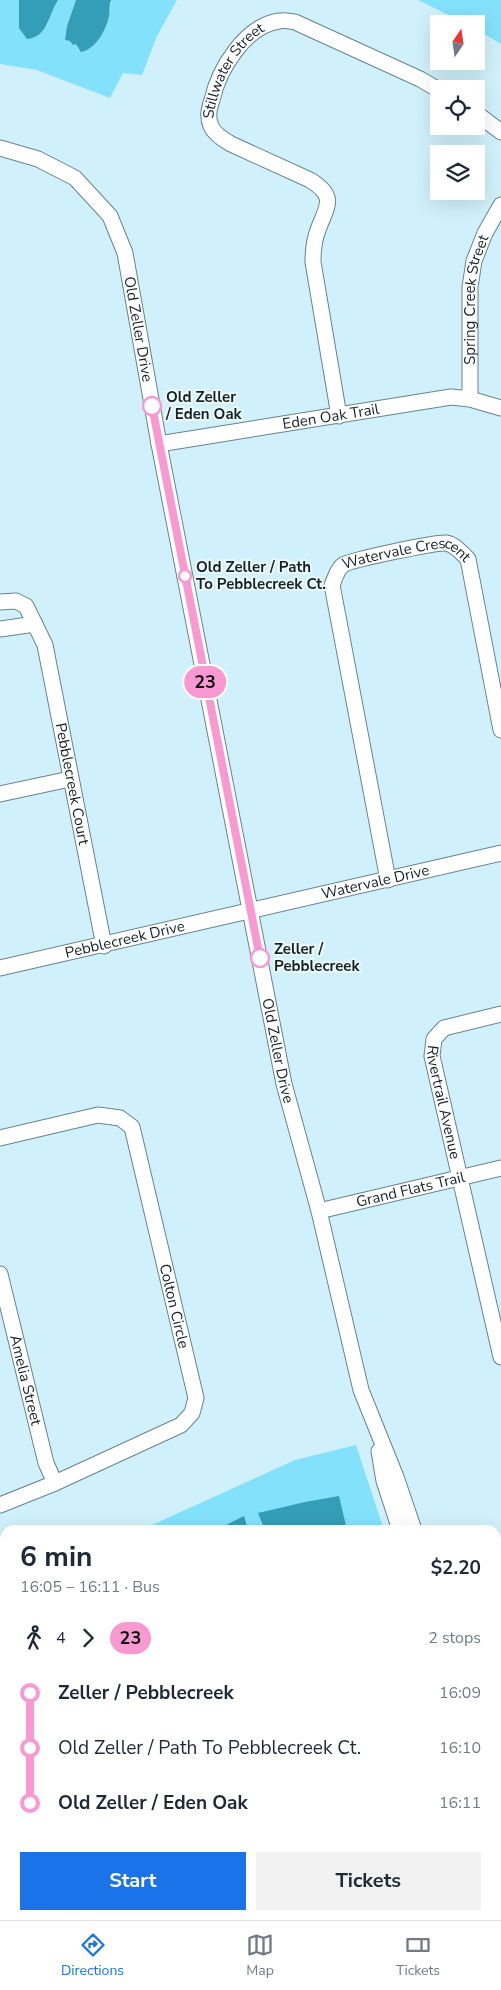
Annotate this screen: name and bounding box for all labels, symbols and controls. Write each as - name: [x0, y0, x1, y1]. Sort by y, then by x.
- north arrow: [430, 15, 485, 70]
- map controls: [430, 15, 485, 200]
- street label: Stillwater Street: [199, 17, 268, 119]
- button: locate: [430, 80, 485, 135]
- button: layers: [430, 145, 485, 200]
- street label: Spring Creek Street: [460, 231, 494, 365]
- street label: Old Zeller Drive: [119, 275, 158, 383]
- place label: Old Zeller / Eden Oak: [165, 387, 243, 424]
- marker: Old Zeller / Eden Oak: [142, 396, 162, 416]
- street label: Eden Oak Trail: [281, 399, 381, 434]
- text: Watervale Crescent: [340, 533, 476, 574]
- place label: Old Zeller / Path To Pebblecreek Ct.: [196, 557, 326, 594]
- street label: Watervale Crescent: [337, 558, 471, 580]
- marker: Old Zeller / Path To Pebblecreek Ct.: [178, 569, 192, 583]
- line badge: 23: [182, 666, 228, 698]
- text: 23: [194, 670, 216, 694]
- street label: Pebblecreek Court: [50, 721, 94, 847]
- street label: Watervale Drive: [319, 860, 431, 904]
- street label: Pebblecreek Drive: [63, 916, 187, 963]
- place label: Zeller / Pebblecreek: [274, 939, 360, 976]
- marker: Zeller / Pebblecreek: [250, 948, 270, 968]
- street label: Old Zeller Drive: [257, 996, 299, 1106]
- street label: Rivertrail Avenue: [422, 1044, 465, 1161]
- street label: Grand Flats Trail: [354, 1167, 467, 1212]
- street label: Colton Circle: [155, 1262, 194, 1351]
- street label: Amelia Street: [5, 1333, 47, 1428]
- text: 6 min: [20, 1538, 92, 1576]
- text: $2.20: [431, 1555, 481, 1581]
- text: 16:05 – 16:11 · Bus: [20, 1576, 160, 1598]
- icon: walk: [20, 1624, 48, 1652]
- icon: forward: [74, 1624, 102, 1652]
- text: 23: [120, 1626, 141, 1650]
- text: 4: [56, 1627, 66, 1649]
- text: 2 stops: [428, 1627, 481, 1649]
- text: Zeller / Pebblecreek: [58, 1680, 234, 1706]
- text: 16:09: [439, 1682, 481, 1704]
- text: Old Zeller / Path To Pebblecreek Ct.: [58, 1735, 361, 1761]
- text: 16:10: [439, 1737, 481, 1759]
- text: Old Zeller / Eden Oak: [58, 1790, 248, 1816]
- text: 16:11: [439, 1792, 481, 1814]
- button: Start: [20, 1852, 246, 1910]
- button: Tickets: [256, 1852, 481, 1910]
- tab: Directions: [61, 1931, 124, 1980]
- tab: Map: [246, 1931, 274, 1980]
- tab: Tickets: [396, 1931, 440, 1980]

